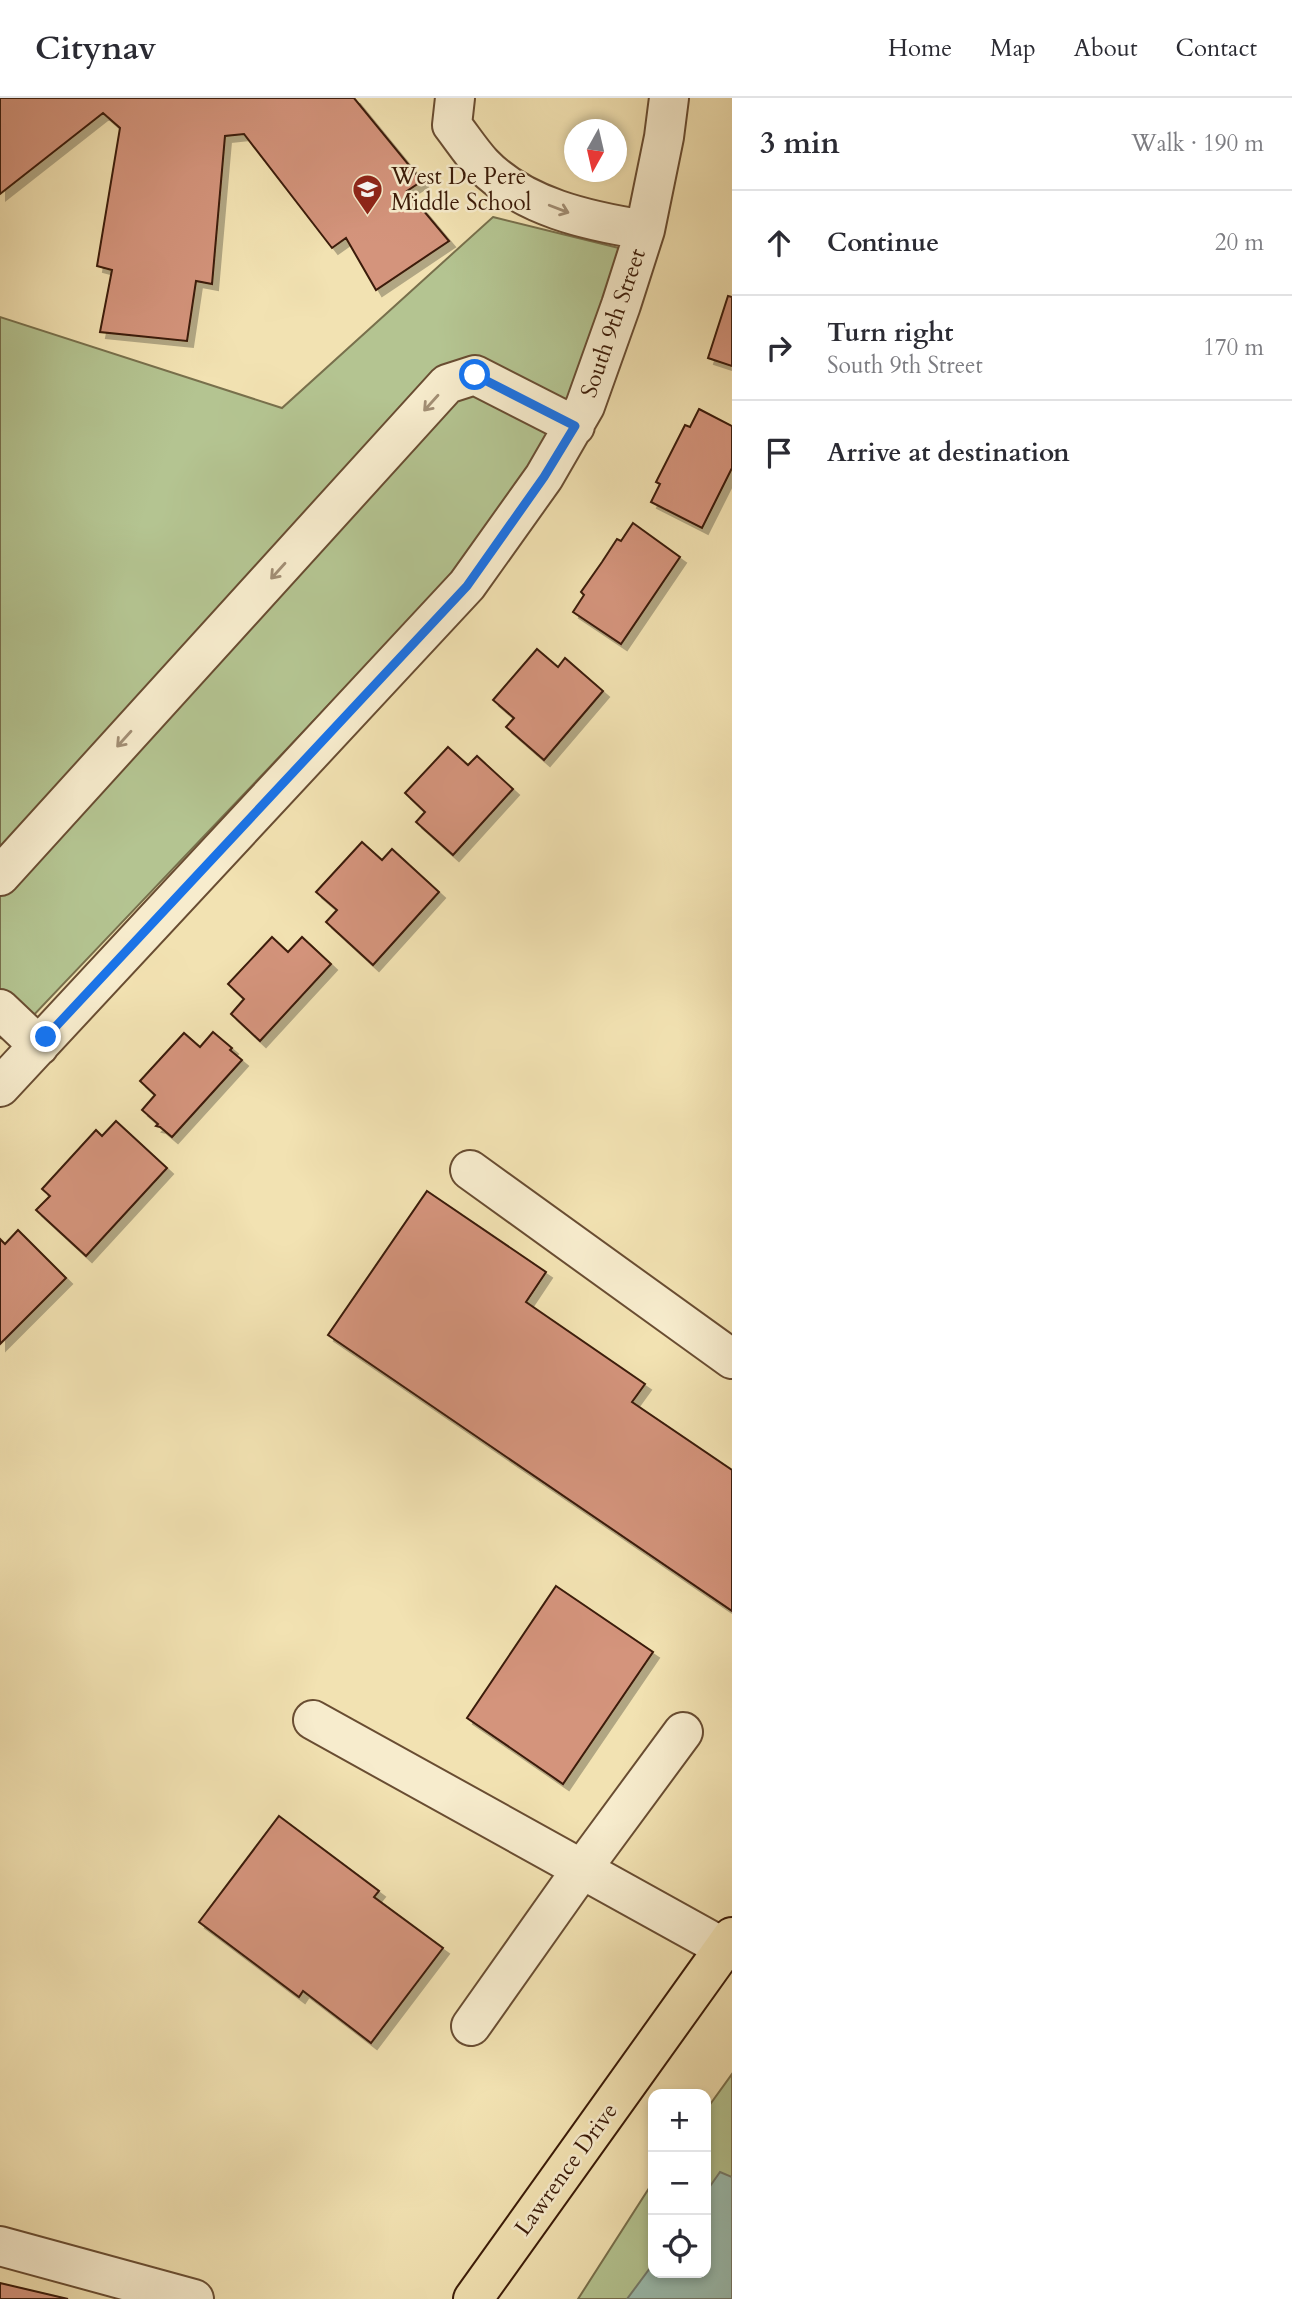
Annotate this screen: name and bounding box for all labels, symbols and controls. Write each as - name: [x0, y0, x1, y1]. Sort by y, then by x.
- text: Citynav: [35, 26, 156, 71]
- text: Home: [888, 32, 952, 65]
- text: Map: [990, 32, 1036, 65]
- text: About: [1074, 32, 1138, 65]
- text: Contact: [1176, 32, 1257, 65]
- north arrow: [564, 119, 627, 182]
- text: 3 min: [760, 123, 840, 164]
- text: Walk · 190 m: [1131, 128, 1264, 159]
- place label: West De Pere Middle School: [390, 161, 532, 218]
- school or university icon: West De Pere Middle School: [351, 172, 385, 216]
- one-way arrow: [547, 204, 569, 216]
- icon: ahead: [760, 224, 798, 262]
- text: Continue: [827, 225, 939, 260]
- text: 20 m: [1215, 227, 1264, 258]
- street label: South 9th Street: [573, 244, 653, 402]
- text: Turn right: [827, 315, 954, 350]
- icon: right: [760, 329, 798, 367]
- text: 170 m: [1203, 332, 1264, 363]
- text: South 9th Street: [827, 350, 983, 381]
- route start: [459, 359, 490, 390]
- one-way arrow: [422, 394, 439, 411]
- icon: arrive: [760, 434, 798, 472]
- text: Arrive at destination: [827, 435, 1070, 470]
- one-way arrow: [269, 562, 286, 579]
- one-way arrow: [116, 730, 133, 747]
- route end: [30, 1021, 61, 1052]
- map controls: [648, 2089, 711, 2278]
- button: +: [648, 2089, 711, 2152]
- street label: Lawrence Drive: [507, 2096, 625, 2242]
- button: −: [648, 2152, 711, 2215]
- button: locate: [648, 2215, 711, 2278]

